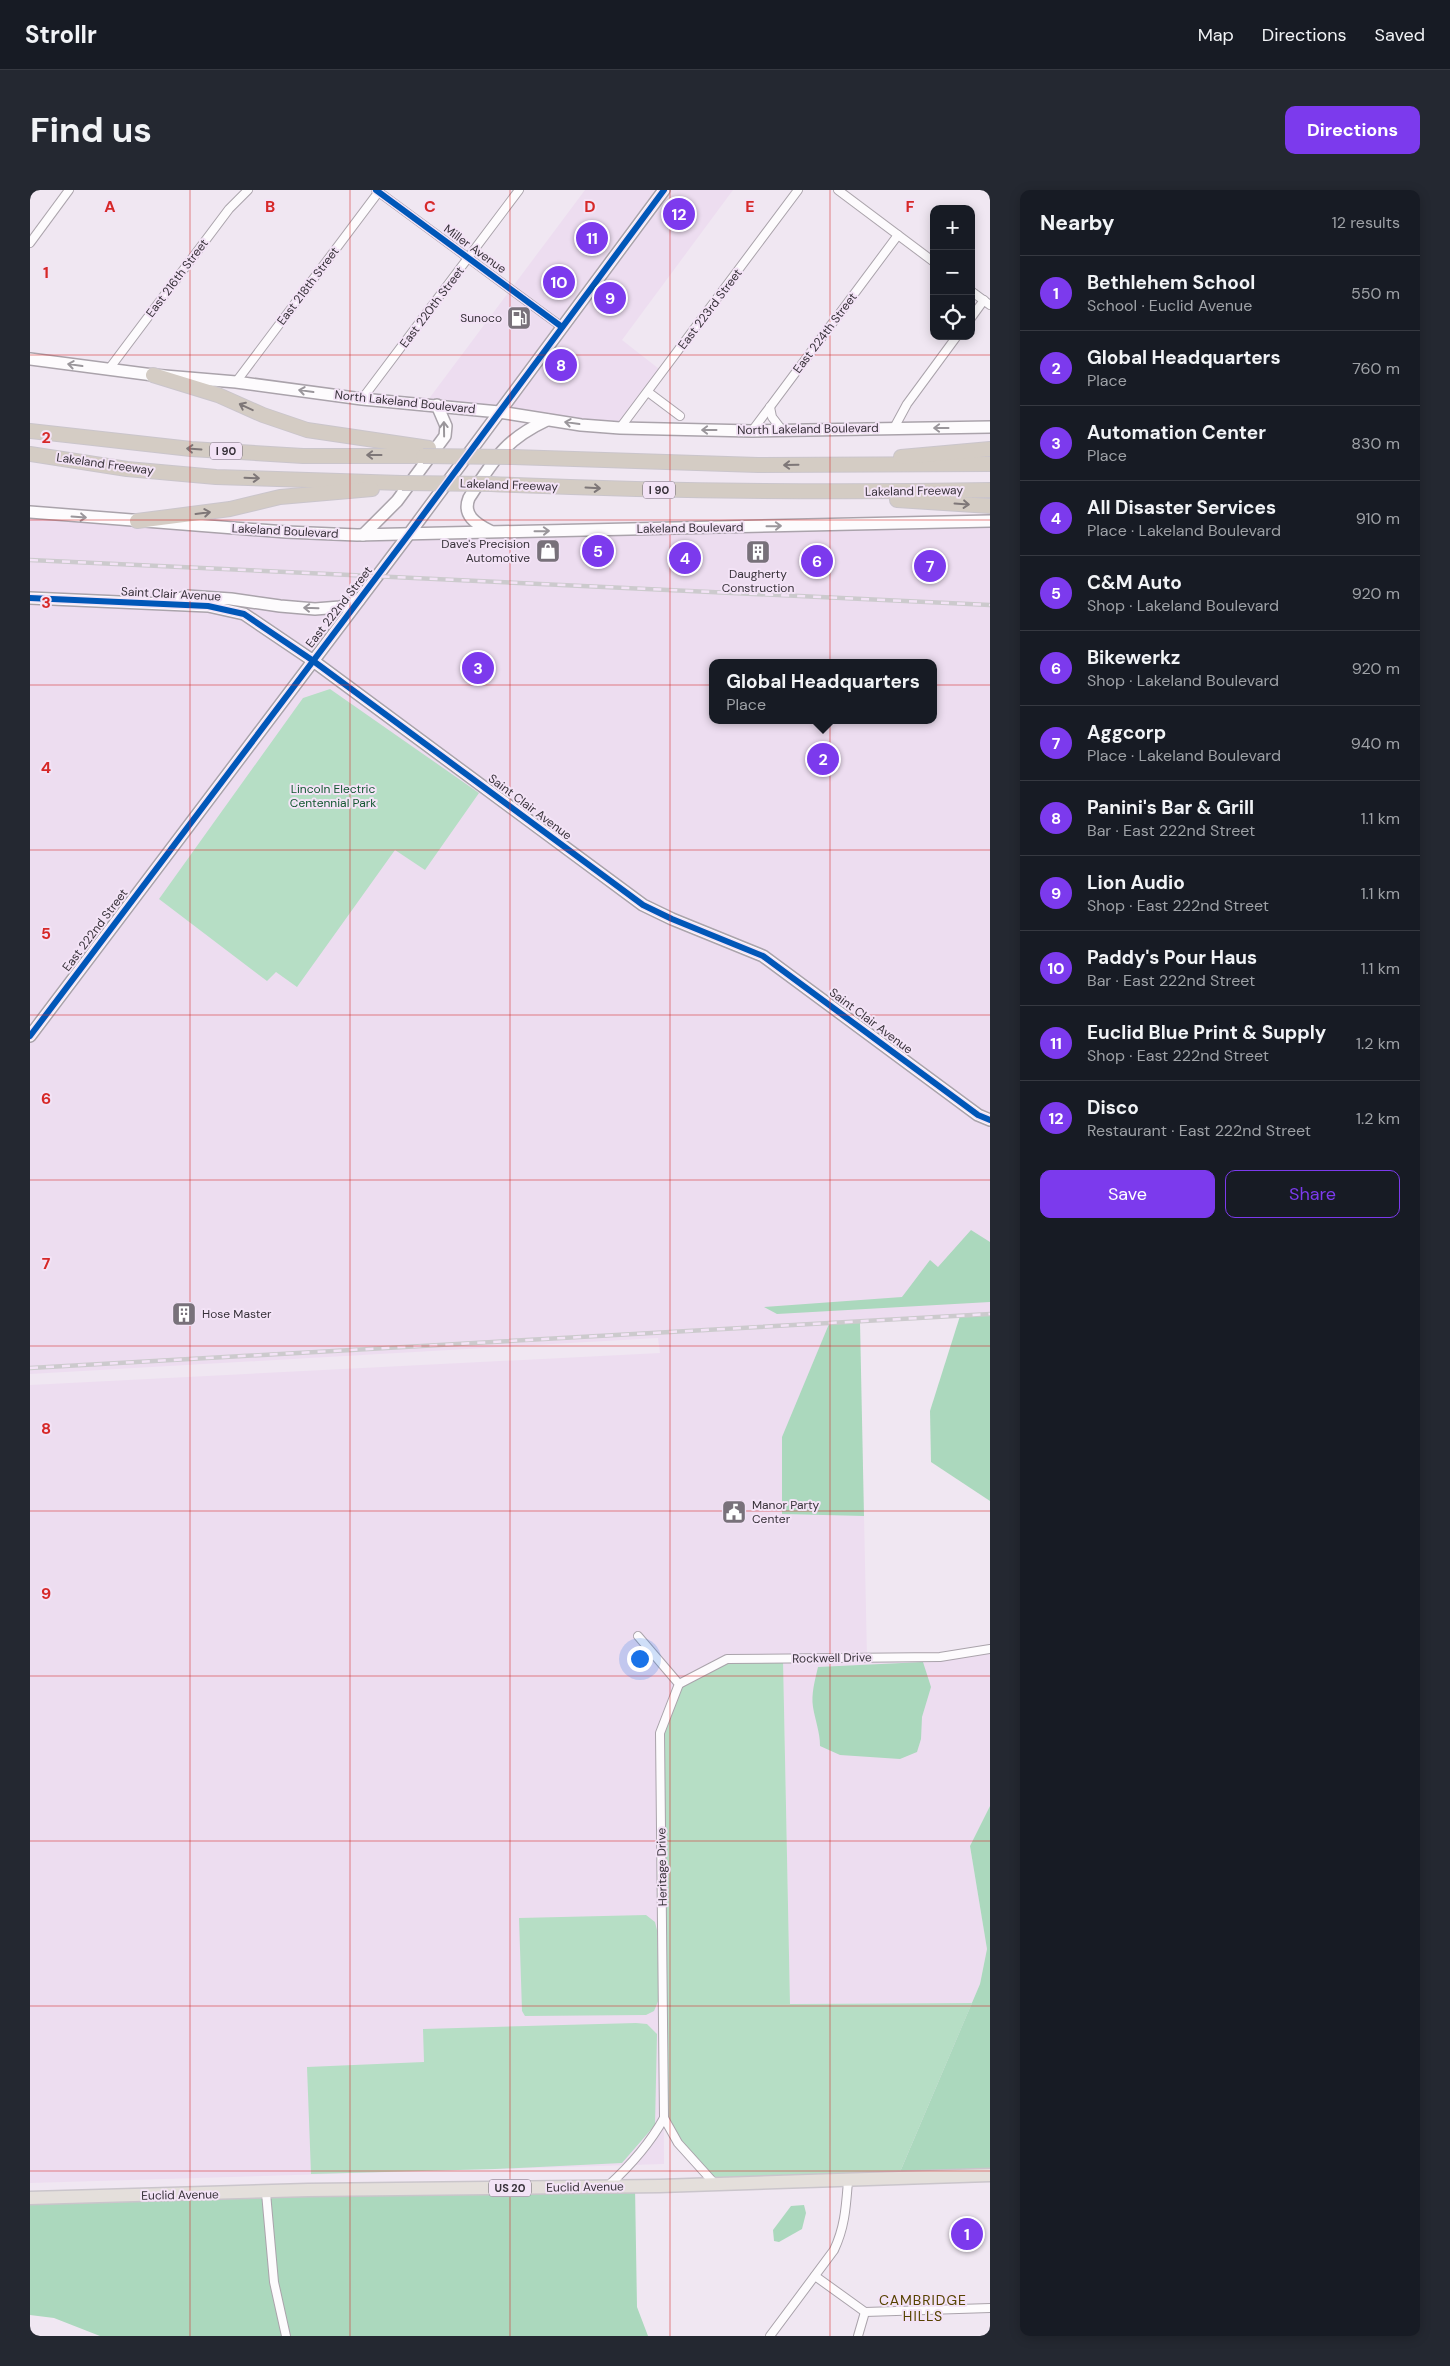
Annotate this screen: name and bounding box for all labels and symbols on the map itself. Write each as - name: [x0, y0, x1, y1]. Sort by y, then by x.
- pin: 12: [663, 195, 695, 233]
- text: A: [104, 196, 116, 217]
- text: B: [265, 196, 275, 217]
- text: C: [424, 196, 436, 217]
- text: D: [584, 196, 596, 217]
- text: E: [745, 196, 755, 217]
- text: F: [906, 196, 915, 217]
- pin: 11: [576, 219, 608, 257]
- street label: Miller Avenue: [441, 221, 510, 277]
- street label: East 216th Street: [142, 235, 212, 320]
- street label: East 218th Street: [273, 244, 343, 328]
- text: 1: [43, 262, 49, 283]
- street label: East 220th Street: [396, 263, 468, 351]
- pin: 10: [543, 263, 575, 301]
- street label: East 223rd Street: [674, 265, 746, 352]
- pin: 9: [594, 279, 626, 317]
- street label: East 224th Street: [790, 289, 861, 376]
- fuel station icon: Sunoco: [506, 305, 532, 331]
- place label: Sunoco: [460, 310, 502, 326]
- pin: 8: [545, 346, 577, 384]
- one-way arrow: [68, 359, 84, 369]
- one-way arrow: [298, 386, 314, 396]
- street label: North Lakeland Boulevard: [334, 387, 476, 417]
- one-way arrow: [239, 402, 254, 412]
- one-way arrow: [564, 418, 580, 428]
- street label: North Lakeland Boulevard: [737, 420, 879, 438]
- one-way arrow: [440, 421, 449, 437]
- one-way arrow: [934, 423, 950, 433]
- one-way arrow: [701, 425, 718, 435]
- text: 2: [41, 427, 51, 448]
- road number: I 90: [210, 442, 242, 460]
- one-way arrow: [187, 445, 203, 454]
- street label: Lakeland Freeway: [55, 449, 155, 479]
- one-way arrow: [366, 450, 382, 460]
- one-way arrow: [783, 460, 799, 470]
- one-way arrow: [244, 473, 260, 483]
- street label: Lakeland Freeway: [460, 475, 559, 495]
- road number: I 90: [643, 482, 675, 498]
- street label: Lakeland Freeway: [865, 482, 963, 500]
- one-way arrow: [584, 483, 600, 493]
- one-way arrow: [954, 499, 970, 509]
- one-way arrow: [195, 507, 211, 517]
- one-way arrow: [70, 512, 86, 521]
- street label: Lakeland Boulevard: [636, 519, 744, 537]
- street label: Lakeland Boulevard: [231, 520, 339, 542]
- one-way arrow: [766, 521, 782, 531]
- one-way arrow: [533, 526, 549, 536]
- pin: 5: [582, 532, 614, 570]
- place label: Dave's Precision Automotive: [441, 536, 530, 566]
- shop icon: Dave's Precision Automotive: [535, 538, 561, 564]
- pin: 4: [669, 539, 701, 577]
- building icon: Daugherty Construction: [745, 539, 771, 565]
- pin: 6: [801, 542, 833, 580]
- pin: 7: [914, 547, 946, 585]
- street label: East 222nd Street: [302, 563, 376, 651]
- place label: Daugherty Construction: [722, 566, 794, 596]
- street label: Saint Clair Avenue: [121, 583, 222, 605]
- text: 3: [41, 592, 51, 613]
- one-way arrow: [303, 604, 319, 613]
- pin: 3: [462, 649, 494, 687]
- pin: 2: [807, 740, 839, 778]
- text: 4: [41, 757, 51, 778]
- street label: Saint Clair Avenue: [485, 770, 575, 844]
- park label: Lincoln Electric Centennial Park: [290, 781, 376, 811]
- street label: East 222nd Street: [59, 885, 131, 974]
- text: 5: [41, 923, 51, 944]
- street label: Saint Clair Avenue: [826, 984, 916, 1058]
- text: 6: [41, 1088, 51, 1109]
- text: 7: [42, 1253, 51, 1274]
- building icon: Hose Master: [171, 1301, 197, 1327]
- place label: Hose Master: [202, 1306, 272, 1322]
- text: 8: [41, 1418, 51, 1439]
- place label: Manor Party Center: [752, 1497, 820, 1527]
- public building icon: Manor Party Center: [721, 1499, 747, 1525]
- text: 9: [41, 1583, 51, 1604]
- your location: [627, 1646, 653, 1672]
- street label: Rockwell Drive: [792, 1649, 872, 1667]
- street label: Heritage Drive: [653, 1827, 671, 1906]
- street label: Euclid Avenue: [546, 2178, 624, 2196]
- road number: US 20: [489, 2180, 531, 2196]
- street label: Euclid Avenue: [141, 2186, 219, 2204]
- pin: 1: [951, 2215, 983, 2253]
- district label: CAMBRIDGE HILLS: [879, 2291, 967, 2325]

